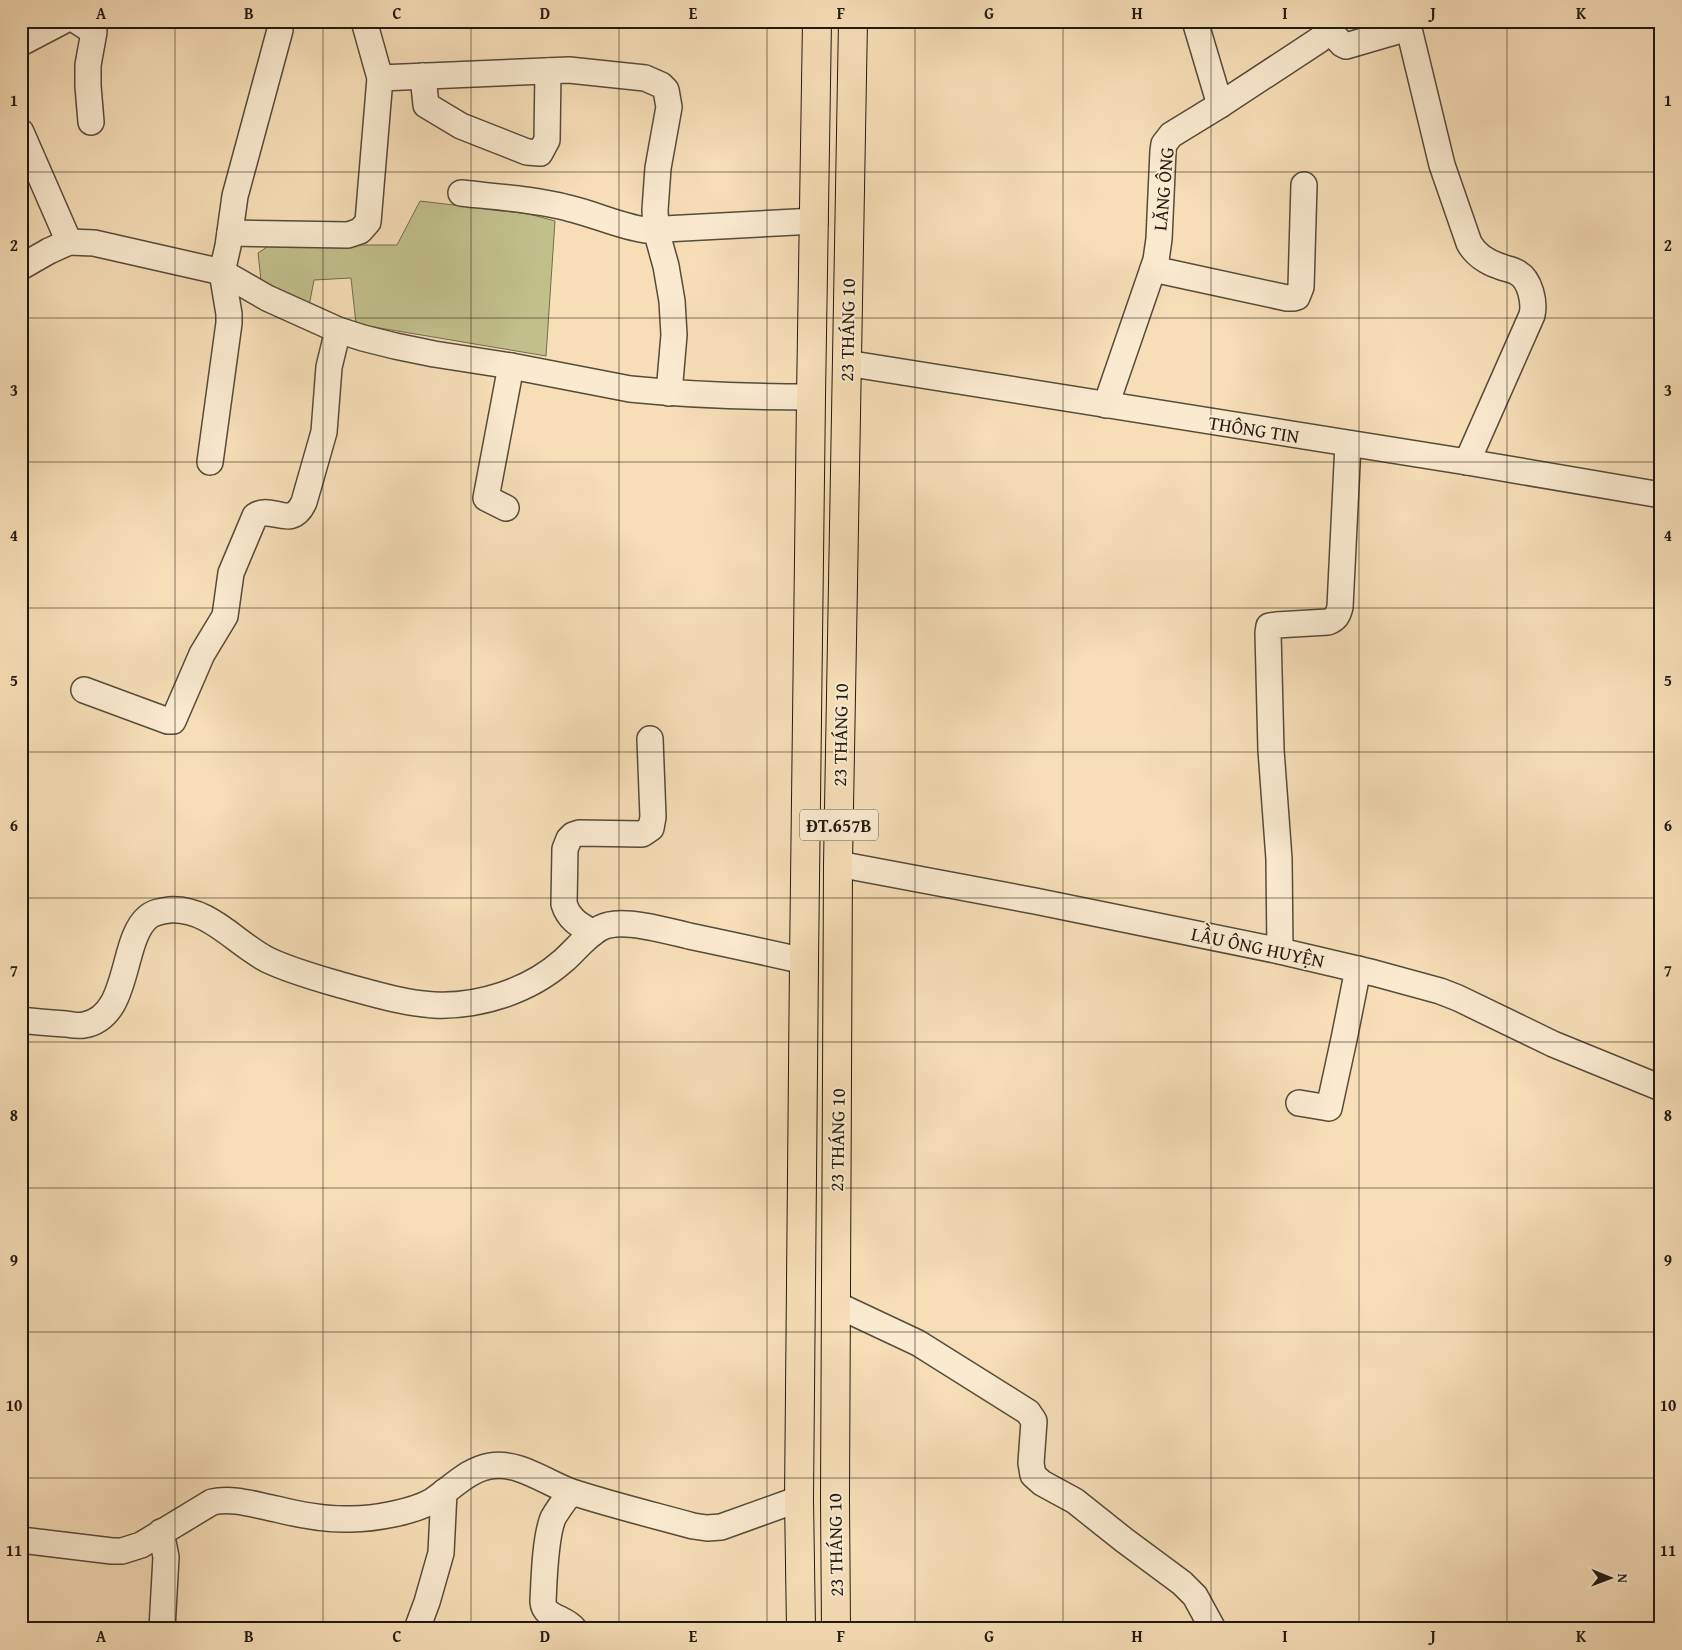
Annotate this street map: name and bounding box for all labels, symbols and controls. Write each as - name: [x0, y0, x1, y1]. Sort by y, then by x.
- text: A: [96, 1, 107, 25]
- text: B: [244, 1, 254, 25]
- text: C: [392, 1, 402, 25]
- text: D: [540, 1, 550, 25]
- text: E: [689, 1, 698, 25]
- text: F: [837, 1, 845, 25]
- text: G: [984, 1, 994, 25]
- text: H: [1131, 1, 1143, 25]
- text: I: [1282, 1, 1288, 25]
- text: J: [1427, 1, 1436, 25]
- text: K: [1576, 1, 1587, 25]
- text: 1: [10, 88, 18, 112]
- text: 1: [1664, 88, 1672, 112]
- street label: LĂNG ÔNG: [1145, 146, 1181, 232]
- text: 2: [10, 233, 18, 257]
- text: 2: [1664, 233, 1672, 257]
- street label: 23 THÁNG 10: [832, 278, 862, 382]
- text: 3: [10, 378, 18, 402]
- text: 3: [1664, 378, 1672, 402]
- street label: THÔNG TIN: [1207, 408, 1301, 450]
- text: 4: [10, 523, 18, 547]
- text: 4: [1664, 523, 1672, 547]
- text: 5: [10, 668, 18, 692]
- text: 5: [1664, 668, 1672, 692]
- street label: 23 THÁNG 10: [825, 683, 855, 787]
- road number: ĐT.657B: [800, 810, 878, 840]
- text: 6: [10, 813, 18, 837]
- text: 6: [1664, 813, 1672, 837]
- street label: LẦU ÔNG HUYỆN: [1189, 919, 1327, 975]
- text: 7: [10, 958, 18, 982]
- text: 7: [1664, 958, 1672, 982]
- street label: 23 THÁNG 10: [822, 1088, 852, 1192]
- text: 8: [10, 1103, 18, 1127]
- text: 8: [1664, 1103, 1672, 1127]
- text: 9: [10, 1248, 18, 1272]
- text: 9: [1664, 1248, 1672, 1272]
- text: 10: [6, 1393, 22, 1417]
- text: 10: [1660, 1393, 1676, 1417]
- street label: 23 THÁNG 10: [820, 1493, 850, 1597]
- text: 11: [6, 1538, 22, 1562]
- text: 11: [1660, 1538, 1676, 1562]
- north arrow: [1584, 1552, 1634, 1602]
- text: N: [1613, 1573, 1633, 1584]
- text: A: [96, 1624, 107, 1648]
- text: B: [244, 1624, 254, 1648]
- text: C: [392, 1624, 402, 1648]
- text: D: [540, 1624, 550, 1648]
- text: E: [689, 1624, 698, 1648]
- text: F: [837, 1624, 845, 1648]
- text: G: [984, 1624, 994, 1648]
- text: H: [1131, 1624, 1143, 1648]
- text: I: [1282, 1624, 1288, 1648]
- text: J: [1427, 1624, 1436, 1648]
- text: K: [1576, 1624, 1587, 1648]

